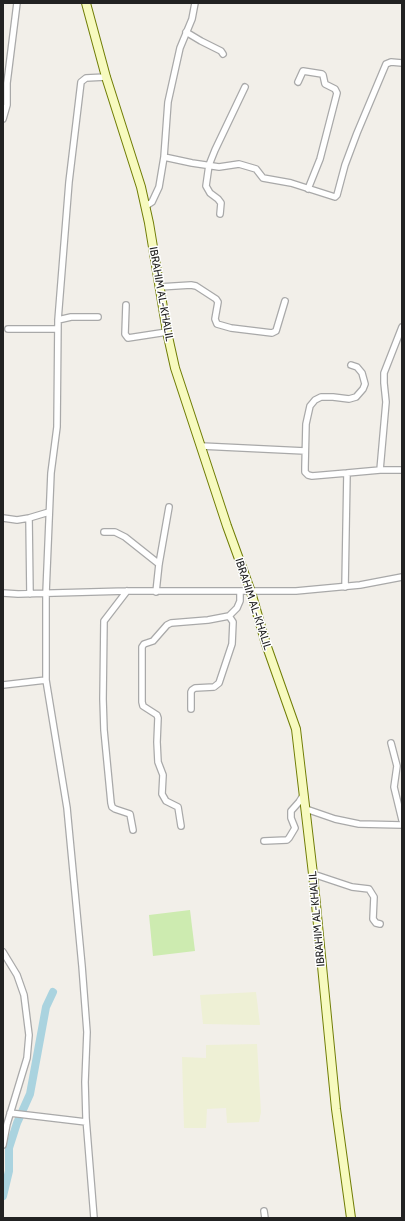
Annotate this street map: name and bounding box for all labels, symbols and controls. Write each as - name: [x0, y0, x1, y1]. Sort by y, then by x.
- street label: IBRAHIM AL-KHALIL: [146, 246, 176, 342]
- street label: IBRAHIM AL-KHALIL: [232, 557, 274, 651]
- street label: IBRAHIM AL-KHALIL: [306, 871, 328, 967]

